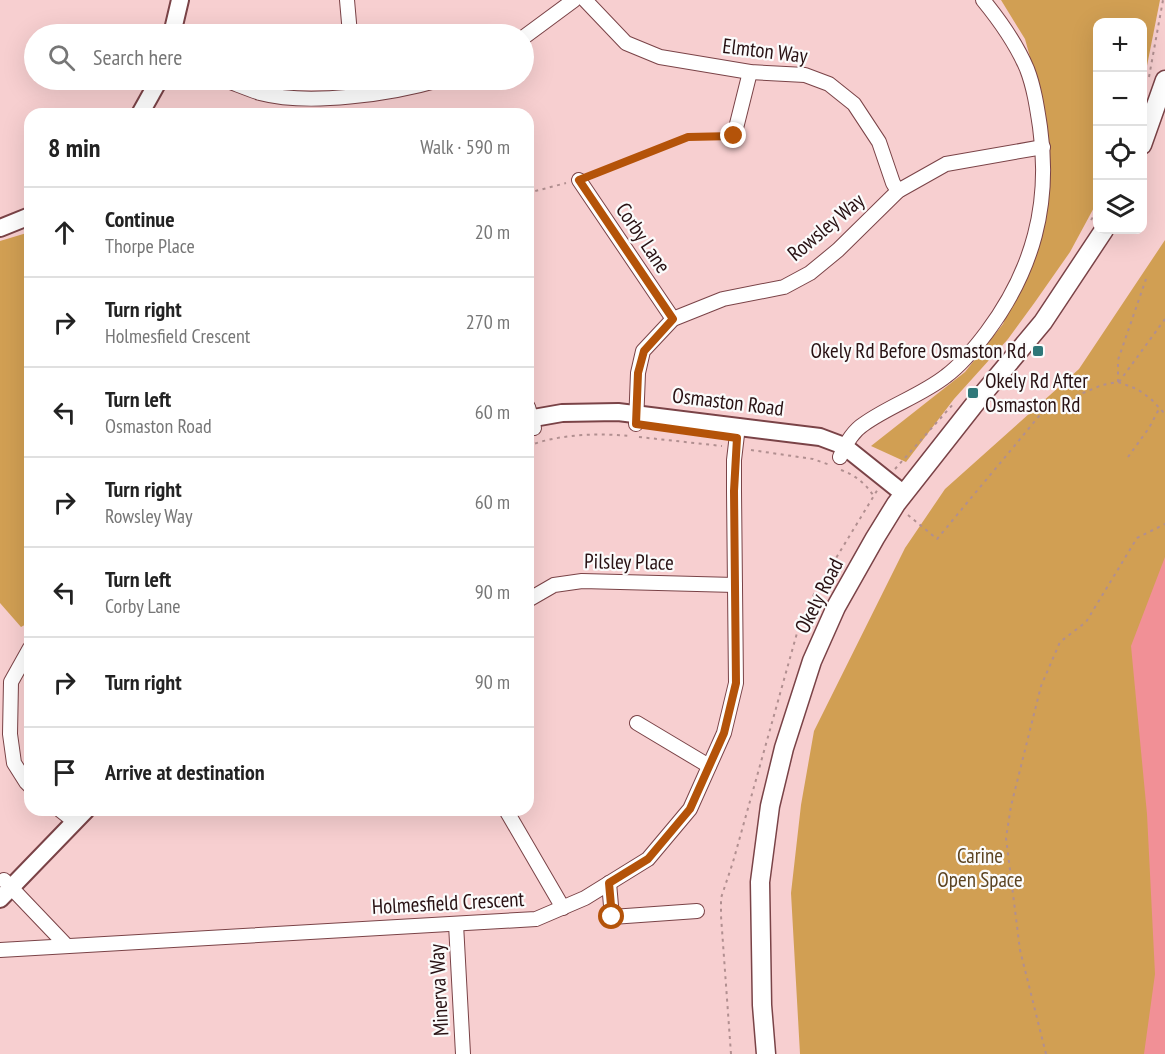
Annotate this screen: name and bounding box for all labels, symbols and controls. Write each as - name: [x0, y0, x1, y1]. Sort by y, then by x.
- map controls: [1093, 18, 1147, 234]
- button: +: [1093, 18, 1147, 72]
- search box: [24, 24, 534, 90]
- street label: Elmton Way: [721, 32, 809, 69]
- icon: search: [45, 41, 78, 74]
- text: Search here: [93, 43, 182, 71]
- button: −: [1093, 72, 1147, 126]
- route end: [720, 122, 746, 148]
- button: locate: [1093, 126, 1147, 180]
- text: 8 min: [48, 131, 101, 164]
- text: Walk · 590 m: [420, 134, 510, 160]
- button: layers: [1093, 180, 1147, 234]
- street label: Rowsley Way: [782, 187, 870, 267]
- street label: Corby Lane: [610, 197, 677, 278]
- text: Continue: [105, 205, 175, 233]
- icon: ahead: [48, 216, 81, 249]
- text: 20 m: [475, 219, 510, 245]
- text: Thorpe Place: [105, 233, 195, 259]
- text: Turn right: [105, 295, 182, 323]
- icon: right: [48, 306, 81, 339]
- text: 270 m: [466, 309, 510, 335]
- text: Holmesfield Crescent: [105, 323, 250, 349]
- place label: Okely Rd Before Osmaston Rd: [811, 337, 1026, 364]
- marker: Okely Rd Before Osmaston Rd: [1031, 344, 1045, 358]
- place label: Okely Rd After Osmaston Rd: [985, 367, 1088, 418]
- street label: Osmaston Road: [671, 381, 785, 422]
- text: Turn left: [105, 385, 171, 413]
- marker: Okely Rd After Osmaston Rd: [966, 386, 980, 400]
- icon: left: [48, 396, 81, 429]
- text: 60 m: [475, 399, 510, 425]
- text: Osmaston Road: [105, 413, 212, 439]
- text: Turn right: [105, 475, 182, 503]
- icon: right: [48, 486, 81, 519]
- text: 60 m: [475, 489, 510, 515]
- text: Rowsley Way: [105, 503, 193, 529]
- street label: Pilsley Place: [584, 547, 674, 576]
- street label: Okely Road: [788, 554, 849, 638]
- text: Turn left: [105, 565, 171, 593]
- icon: left: [48, 576, 81, 609]
- text: 90 m: [475, 579, 510, 605]
- text: Corby Lane: [105, 593, 180, 619]
- icon: right: [48, 666, 81, 699]
- text: Turn right: [105, 668, 182, 696]
- text: 90 m: [475, 669, 510, 695]
- icon: arrive: [48, 756, 81, 789]
- text: Arrive at destination: [105, 758, 265, 786]
- park label: Carine Open Space: [937, 842, 1023, 893]
- street label: Holmesfield Crescent: [371, 885, 525, 920]
- route start: [598, 903, 624, 929]
- street label: Minerva Way: [423, 943, 454, 1037]

